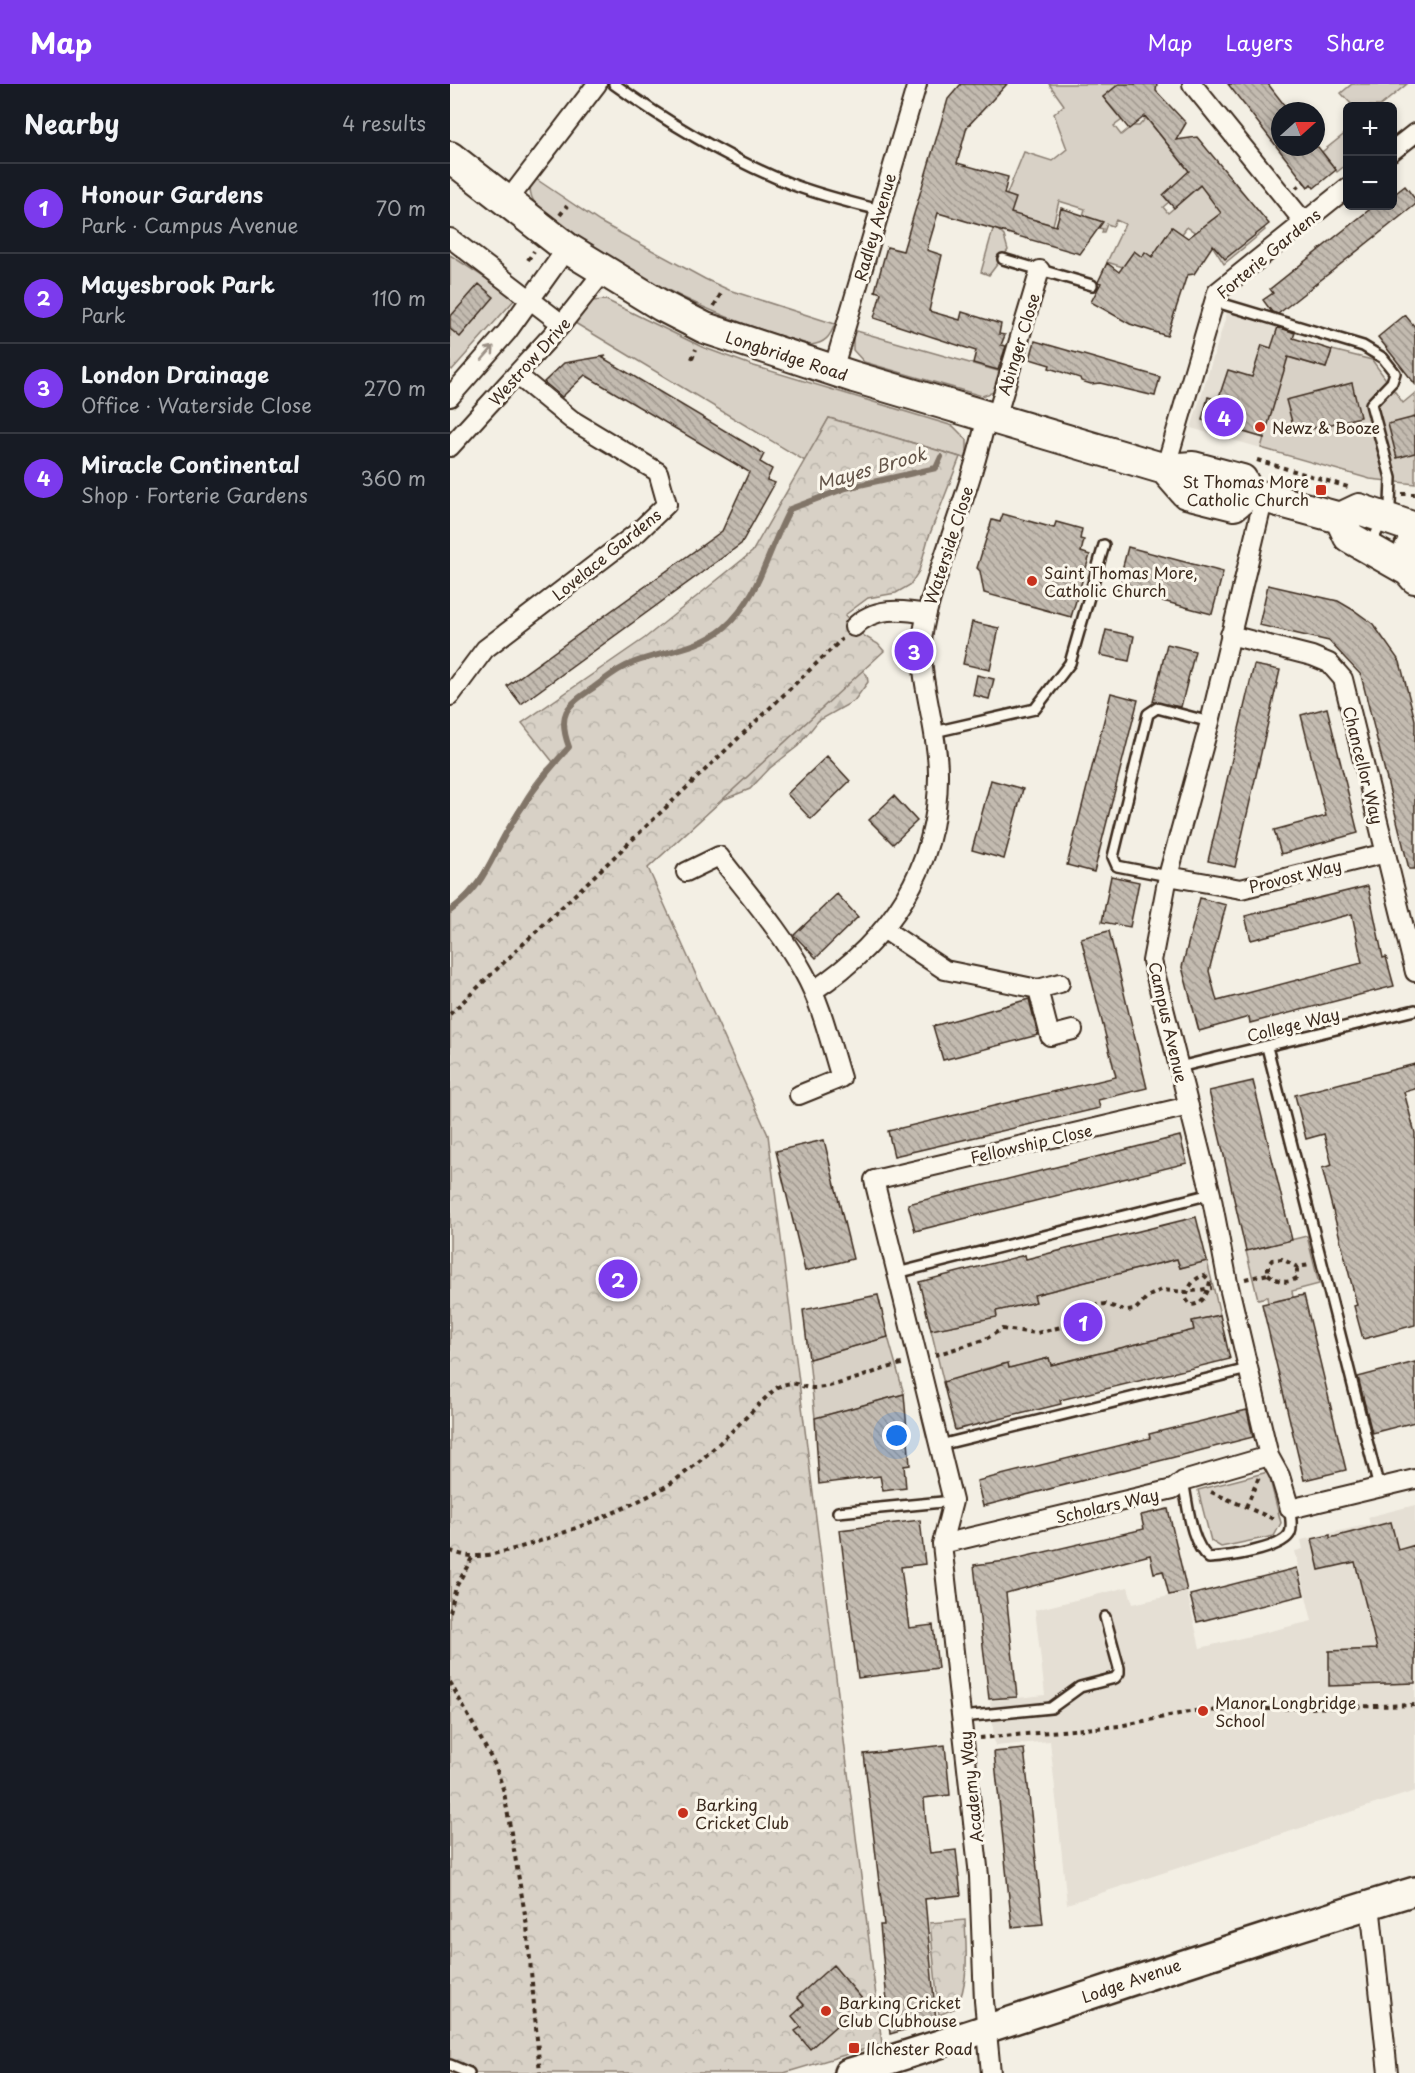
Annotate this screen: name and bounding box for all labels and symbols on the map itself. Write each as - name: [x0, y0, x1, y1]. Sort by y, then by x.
- north arrow: [1271, 102, 1325, 156]
- street label: Radley Avenue: [847, 170, 901, 284]
- street label: Forterie Gardens: [1211, 202, 1325, 304]
- street label: Abinger Close: [991, 290, 1045, 398]
- street label: Westrow Drive: [483, 311, 575, 411]
- street label: Longbridge Road: [723, 324, 851, 386]
- one-way arrow: [481, 346, 495, 361]
- pin: 4: [1204, 394, 1244, 440]
- place label: Newz & Booze: [1272, 415, 1380, 439]
- marker: Newz & Booze: [1253, 420, 1267, 434]
- water label: Mayes Brook: [813, 439, 930, 497]
- place label: St Thomas More Catholic Church: [1183, 469, 1309, 511]
- street label: Waterside Close: [918, 483, 978, 607]
- marker: St Thomas More Catholic Church: [1314, 483, 1328, 497]
- street label: Lovelace Gardens: [546, 502, 666, 606]
- place label: Saint Thomas More, Catholic Church: [1044, 560, 1198, 602]
- marker: Saint Thomas More, Catholic Church: [1025, 574, 1039, 588]
- pin: 3: [894, 628, 934, 674]
- street label: Chancellor Way: [1338, 703, 1390, 827]
- street label: Provost Way: [1246, 852, 1344, 898]
- street label: Campus Avenue: [1143, 959, 1195, 1085]
- street label: College Way: [1244, 1001, 1342, 1047]
- street label: Fellowship Close: [968, 1117, 1094, 1169]
- pin: 2: [598, 1256, 638, 1302]
- pin: 1: [1064, 1300, 1102, 1344]
- your location: [882, 1421, 911, 1450]
- street label: Scholars Way: [1053, 1481, 1161, 1529]
- place label: Manor Longbridge School: [1215, 1690, 1356, 1732]
- marker: Manor Longbridge School: [1196, 1704, 1210, 1718]
- street label: Academy Way: [952, 1730, 988, 1844]
- place label: Barking Cricket Club: [695, 1792, 789, 1834]
- marker: Barking Cricket Club: [676, 1806, 690, 1820]
- street label: Lodge Avenue: [1078, 1952, 1184, 2008]
- place label: Barking Cricket Club Clubhouse: [838, 1990, 961, 2032]
- marker: Barking Cricket Club Clubhouse: [819, 2004, 833, 2018]
- place label: Ilchester Road: [866, 2036, 973, 2060]
- marker: Ilchester Road: [847, 2041, 861, 2055]

